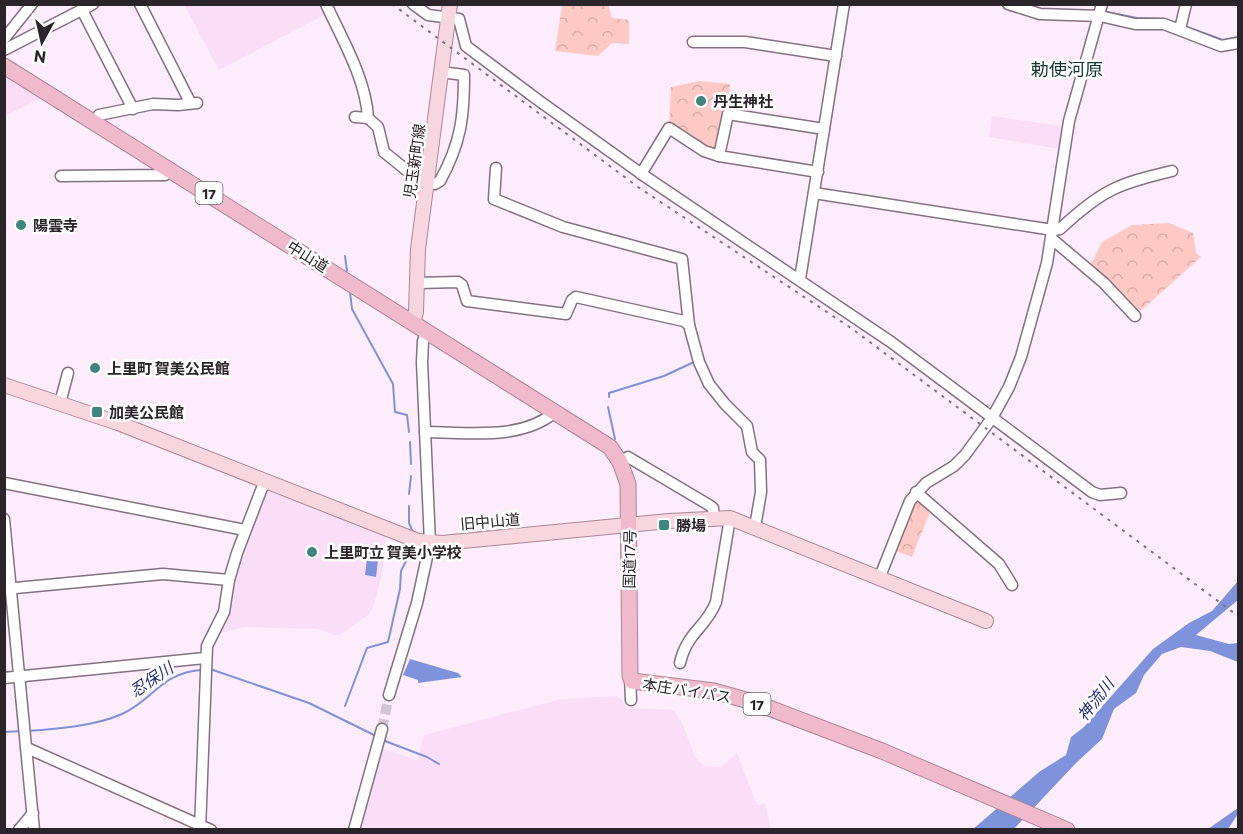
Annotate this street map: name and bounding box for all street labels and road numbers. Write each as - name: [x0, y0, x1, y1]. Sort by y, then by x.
- street label: 児玉新町線: [400, 123, 428, 199]
- road number: 17: [196, 182, 222, 204]
- street label: 中山道: [284, 236, 332, 276]
- street label: 旧中山道: [459, 509, 521, 533]
- street label: 国道17号: [619, 529, 639, 589]
- street label: 本庄バイパス: [641, 674, 733, 706]
- road number: 17: [744, 693, 771, 715]

